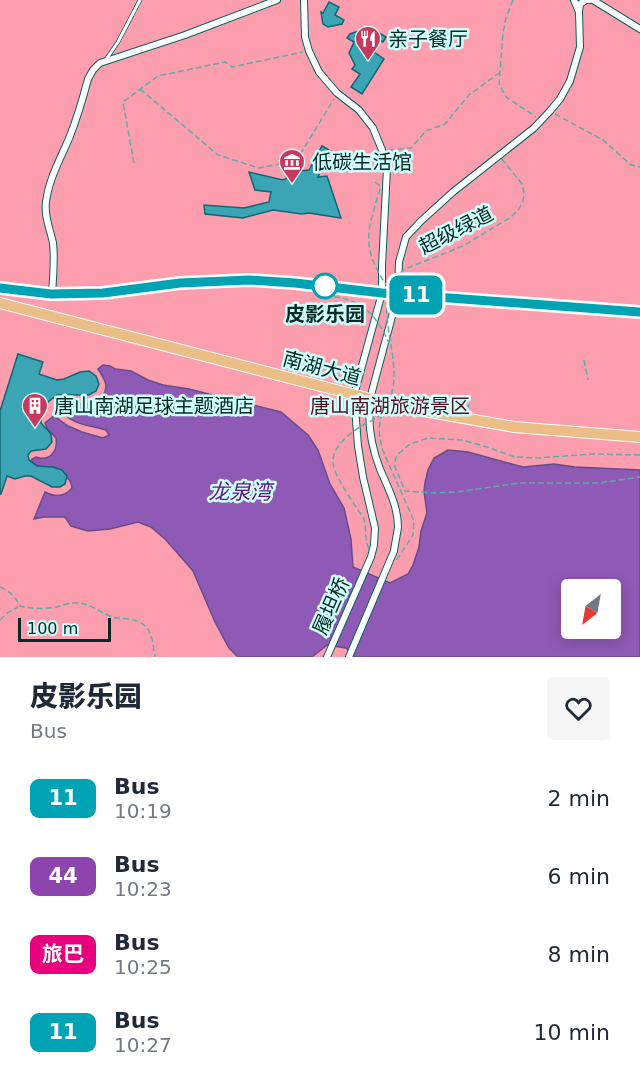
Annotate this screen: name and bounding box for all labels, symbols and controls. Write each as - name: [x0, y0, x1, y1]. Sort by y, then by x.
- restaurant icon: 亲子餐厅: [353, 24, 383, 62]
- place label: 亲子餐厅: [388, 27, 468, 51]
- museum icon: 低碳生活馆: [277, 147, 307, 185]
- place label: 低碳生活馆: [312, 150, 412, 174]
- street label: 超级绿道: [415, 201, 497, 259]
- marker: 皮影乐园: [312, 273, 338, 299]
- line badge: 11: [389, 276, 443, 314]
- text: 11: [401, 283, 431, 307]
- place label: 皮影乐园: [285, 302, 365, 326]
- street label: 南湖大道: [280, 346, 364, 390]
- building icon: 唐山南湖足球主题酒店: [20, 391, 50, 429]
- place label: 唐山南湖足球主题酒店: [54, 394, 254, 418]
- park label: 唐山南湖旅游景区: [310, 394, 470, 418]
- water label: 龙泉湾: [209, 480, 274, 504]
- street label: 履坦桥: [308, 574, 354, 638]
- north arrow: [561, 579, 621, 639]
- map controls: [561, 579, 621, 639]
- scale bar: [18, 615, 111, 642]
- text: 100 m: [27, 619, 78, 638]
- button: heart: [547, 677, 610, 740]
- text: 皮影乐园: [30, 680, 142, 713]
- text: Bus: [30, 719, 67, 743]
- text: Bus: [114, 774, 160, 799]
- text: 11: [48, 786, 78, 810]
- text: 2 min: [548, 786, 610, 811]
- text: 10:19: [114, 799, 172, 823]
- text: Bus: [114, 852, 160, 877]
- text: 44: [48, 864, 78, 888]
- text: 6 min: [548, 864, 610, 889]
- text: 10:23: [114, 877, 172, 901]
- text: Bus: [114, 930, 160, 955]
- text: 旅巴: [42, 942, 84, 966]
- text: 8 min: [548, 942, 610, 967]
- text: 10:25: [114, 955, 172, 979]
- text: Bus: [114, 1008, 160, 1033]
- text: 11: [48, 1020, 78, 1044]
- text: 10 min: [534, 1020, 610, 1045]
- text: 10:27: [114, 1033, 172, 1057]

